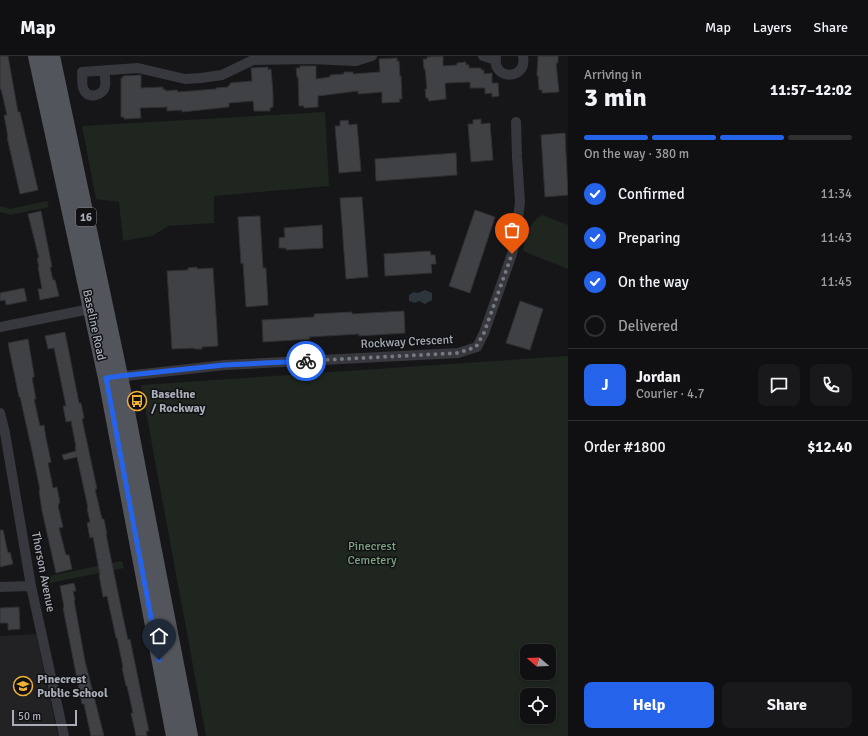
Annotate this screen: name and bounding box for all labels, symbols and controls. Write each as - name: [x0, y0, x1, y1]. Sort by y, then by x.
- text: Map: [20, 16, 56, 40]
- text: Map: [705, 19, 731, 36]
- text: Layers: [753, 19, 792, 36]
- text: Share: [814, 19, 848, 36]
- text: Arriving in: [584, 67, 642, 83]
- text: 11:57–12:02: [770, 81, 852, 99]
- text: 3 min: [584, 82, 647, 114]
- text: On the way · 380 m: [584, 146, 689, 162]
- icon: check: [584, 183, 606, 205]
- text: Confirmed: [618, 185, 685, 203]
- text: 11:34: [820, 186, 852, 202]
- road number: 16: [76, 208, 96, 226]
- pin: [495, 213, 529, 254]
- icon: bag: [501, 219, 523, 241]
- icon: check: [584, 227, 606, 249]
- text: Preparing: [618, 229, 681, 247]
- text: 11:43: [820, 230, 852, 246]
- icon: check: [584, 271, 606, 293]
- text: On the way: [618, 273, 689, 291]
- text: 11:45: [820, 274, 852, 290]
- street label: Baseline Road: [79, 288, 109, 362]
- text: Delivered: [618, 317, 678, 335]
- street label: Rockway Crescent: [360, 332, 454, 352]
- courier: [286, 341, 326, 381]
- icon: bike: [295, 350, 317, 372]
- button: chat: [758, 364, 800, 406]
- button: phone: [810, 364, 852, 406]
- text: Jordan: [636, 368, 681, 386]
- text: J: [601, 376, 609, 394]
- text: Courier · 4.7: [636, 386, 705, 402]
- place label: Baseline / Rockway: [151, 387, 205, 416]
- bus stop icon: Baseline / Rockway: [126, 390, 148, 412]
- text: Order #1800: [584, 438, 666, 456]
- text: $12.40: [807, 438, 852, 456]
- street label: Thorson Avenue: [28, 531, 58, 613]
- park label: Pinecrest Cemetery: [347, 539, 397, 568]
- pin: [142, 619, 176, 660]
- icon: home: [148, 625, 170, 647]
- north arrow: [520, 644, 556, 680]
- map controls: [520, 644, 556, 724]
- place label: Pinecrest Public School: [37, 672, 108, 701]
- school or university icon: Pinecrest Public School: [12, 675, 34, 697]
- button: Help: [584, 682, 714, 728]
- button: Share: [722, 682, 852, 728]
- button: locate: [520, 688, 556, 724]
- scale bar: [12, 708, 77, 727]
- text: 50 m: [18, 710, 41, 723]

